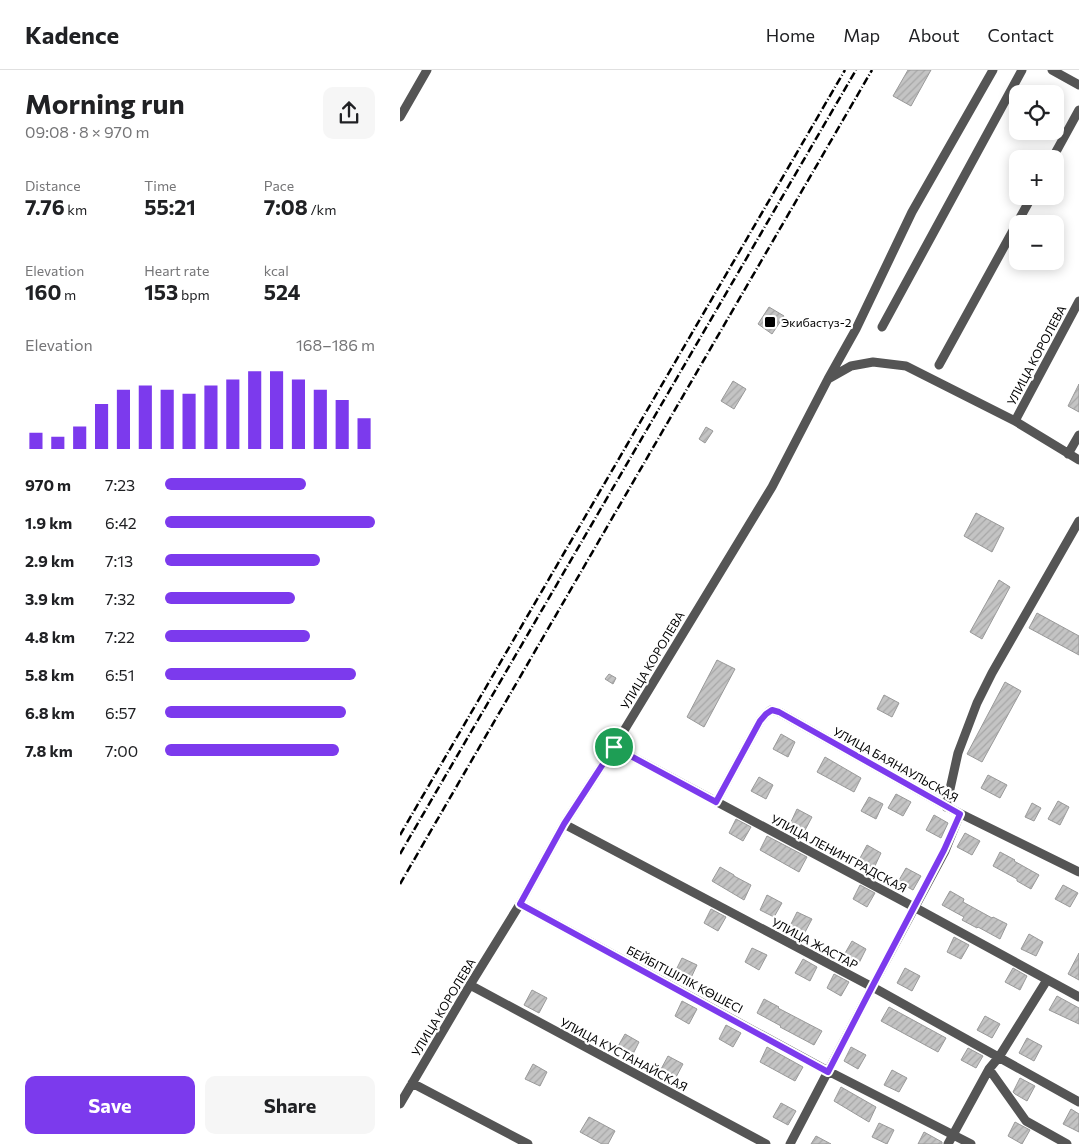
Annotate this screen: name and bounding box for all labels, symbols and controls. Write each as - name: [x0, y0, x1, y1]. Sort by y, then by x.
- text: Kadence: [25, 20, 119, 49]
- text: Home: [766, 24, 815, 46]
- text: Map: [843, 24, 880, 46]
- text: About: [908, 24, 960, 46]
- text: Contact: [988, 24, 1054, 46]
- map controls: [1009, 85, 1064, 270]
- button: locate: [1009, 85, 1064, 140]
- text: Morning run: [25, 86, 185, 120]
- button: share: [323, 87, 375, 139]
- text: 09:08 · 8 × 970 m: [25, 122, 149, 141]
- button: +: [1009, 150, 1064, 205]
- text: Distance: [25, 177, 81, 194]
- text: Time: [144, 177, 177, 194]
- text: Pace: [264, 177, 294, 194]
- text: 7.76: [25, 194, 65, 219]
- text: 55:21: [144, 194, 196, 219]
- text: 7:08: [264, 194, 308, 219]
- text: km: [65, 201, 87, 218]
- text: /km: [308, 201, 336, 218]
- button: −: [1009, 215, 1064, 270]
- text: Elevation: [25, 262, 84, 279]
- text: Heart rate: [144, 262, 209, 279]
- text: kcal: [264, 262, 289, 279]
- text: 160: [25, 279, 61, 304]
- text: 153: [144, 279, 178, 304]
- text: 524: [264, 279, 300, 304]
- text: m: [61, 286, 76, 303]
- text: bpm: [178, 286, 210, 303]
- street label: УЛИЦА КОРОЛЕВА: [1004, 302, 1068, 408]
- marker: Экибастуз-2: [763, 315, 777, 329]
- place label: Экибастуз-2: [781, 315, 852, 329]
- text: Elevation: [25, 335, 93, 354]
- text: 168–186 m: [296, 335, 375, 354]
- text: 970 m: [25, 475, 71, 494]
- text: 7:23: [105, 475, 135, 494]
- text: 1.9 km: [25, 513, 72, 532]
- text: 6:42: [105, 513, 137, 532]
- text: 2.9 km: [25, 551, 74, 570]
- text: 7:13: [105, 551, 133, 570]
- text: 3.9 km: [25, 589, 74, 608]
- text: 7:32: [105, 589, 135, 608]
- street label: УЛИЦА КОРОЛЕВА: [617, 609, 687, 711]
- text: 4.8 km: [25, 627, 75, 646]
- text: 7:22: [105, 627, 135, 646]
- text: 5.8 km: [25, 665, 74, 684]
- text: 6:51: [105, 665, 135, 684]
- text: 6.8 km: [25, 703, 75, 722]
- text: 6:57: [105, 703, 136, 722]
- street label: УЛИЦА БАЯНАУЛЬСКАЯ: [831, 724, 961, 804]
- pin: [593, 726, 635, 768]
- icon: arrive: [600, 733, 628, 761]
- text: 7.8 km: [25, 741, 73, 760]
- text: 7:00: [105, 741, 138, 760]
- street label: УЛИЦА ЛЕНИНГРАДСКАЯ: [769, 811, 909, 895]
- street label: УЛИЦА ЖАСТАР: [769, 914, 861, 972]
- street label: БЕЙБІТШІЛІК КӨШЕСІ: [625, 942, 745, 1016]
- street label: УЛИЦА КОРОЛЕВА: [408, 956, 478, 1058]
- street label: УЛИЦА КУСТАНАЙСКАЯ: [558, 1014, 690, 1094]
- button: Save: [25, 1076, 195, 1134]
- button: Share: [205, 1076, 375, 1134]

